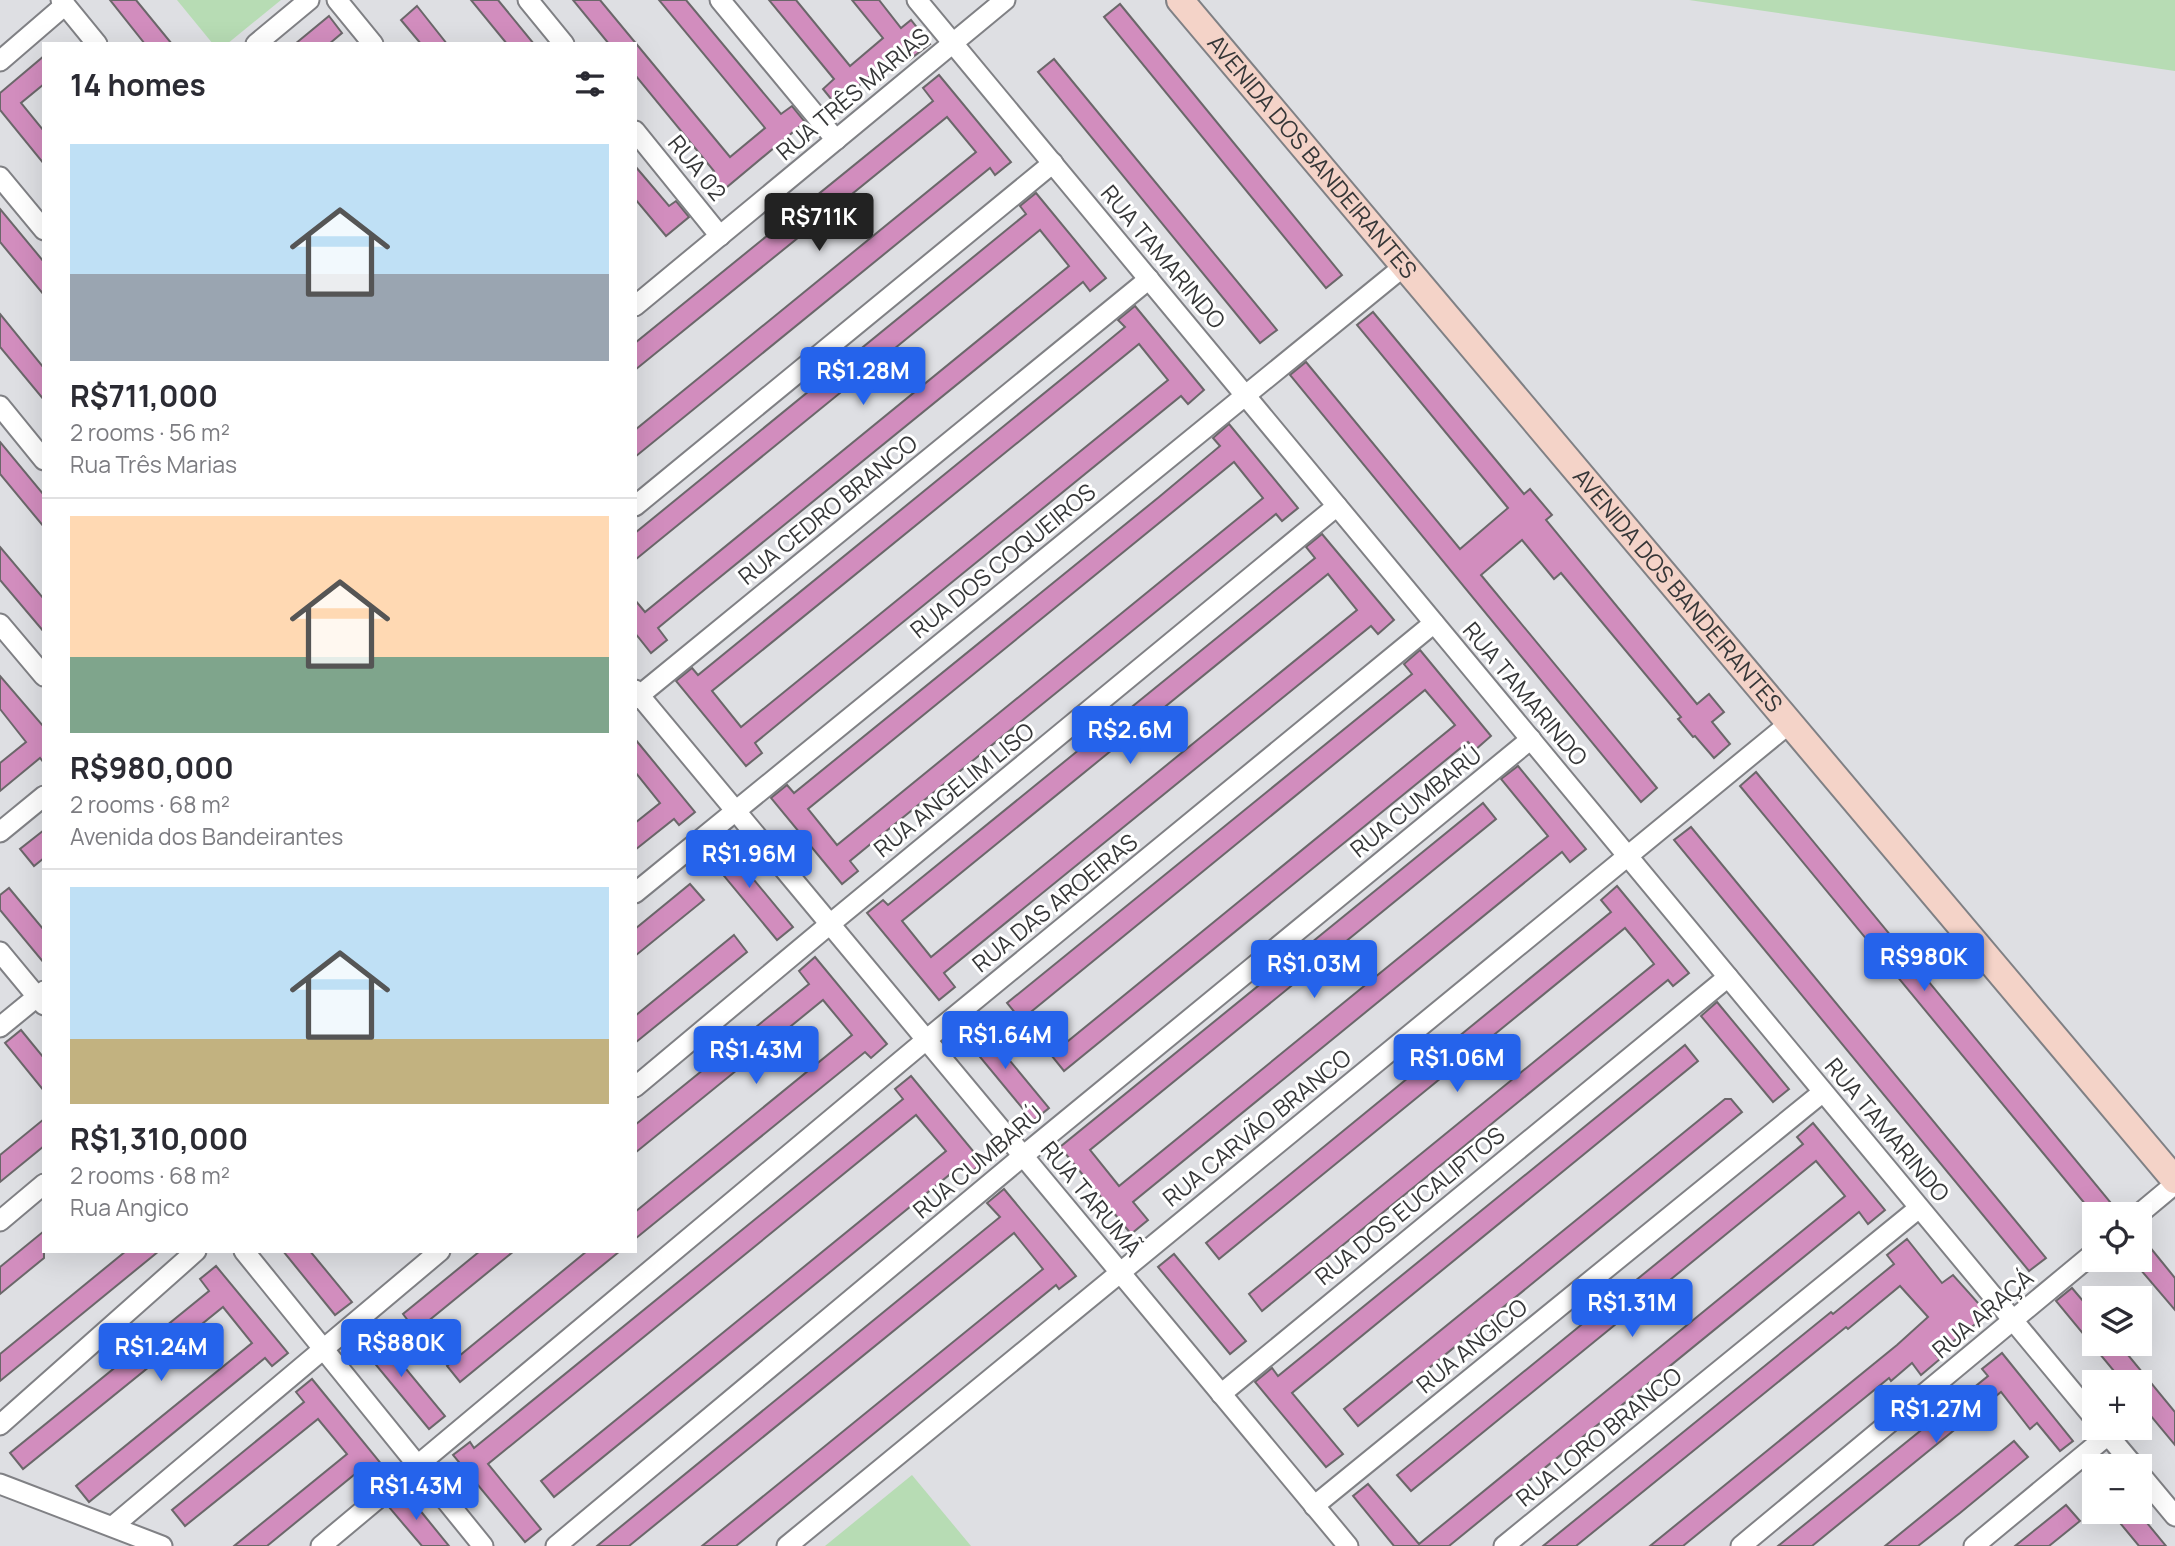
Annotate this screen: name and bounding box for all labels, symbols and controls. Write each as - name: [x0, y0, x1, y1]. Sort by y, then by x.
- street label: RUA TRÊS MARIAS: [769, 20, 936, 167]
- street label: AVENIDA DOS BANDEIRANTES: [1201, 27, 1425, 285]
- text: 14 homes: [70, 64, 206, 105]
- icon: filters: [571, 65, 609, 103]
- street label: RUA 02: [661, 128, 734, 207]
- street label: RUA TAMARINDO: [1094, 178, 1233, 335]
- icon: home: [277, 189, 403, 315]
- pin: R$711K: [762, 194, 876, 253]
- text: R$711K: [781, 200, 857, 232]
- pin: R$1.28M: [798, 348, 928, 407]
- text: R$1.28M: [816, 354, 910, 386]
- text: R$711,000: [70, 375, 218, 416]
- text: 2 rooms · 56 m²: [70, 416, 230, 448]
- street label: RUA CEDRO BRANCO: [731, 427, 924, 591]
- text: Rua Três Marias: [70, 448, 237, 480]
- street label: AVENIDA DOS BANDEIRANTES: [1566, 461, 1791, 718]
- street label: RUA DOS COQUEIROS: [903, 476, 1102, 645]
- icon: home: [277, 561, 403, 687]
- street label: RUA TAMARINDO: [1456, 615, 1595, 772]
- pin: R$2.6M: [1073, 706, 1187, 766]
- text: R$2.6M: [1088, 713, 1172, 745]
- street label: RUA ANGELIM LISO: [866, 715, 1040, 864]
- street label: RUA CUMBARÚ: [1343, 738, 1488, 864]
- text: R$980,000: [70, 747, 234, 788]
- text: 2 rooms · 68 m²: [70, 788, 230, 820]
- text: Avenida dos Bandeirantes: [70, 820, 343, 852]
- street label: RUA DAS AROEIRAS: [965, 826, 1144, 979]
- pin: R$1.96M: [684, 830, 814, 890]
- text: R$1.96M: [702, 837, 796, 869]
- icon: home: [277, 932, 403, 1058]
- pin: R$980K: [1867, 934, 1981, 993]
- pin: R$1.03M: [1249, 940, 1379, 1000]
- text: R$980K: [1880, 940, 1968, 972]
- text: R$1.03M: [1267, 947, 1361, 979]
- pin: R$1.64M: [940, 1012, 1070, 1071]
- text: R$1.64M: [958, 1018, 1052, 1050]
- pin: R$1.43M: [691, 1026, 821, 1086]
- text: R$1.43M: [710, 1033, 802, 1065]
- pin: R$1.06M: [1392, 1034, 1522, 1094]
- street label: RUA CARVÃO BRANCO: [1155, 1041, 1357, 1213]
- text: R$1.06M: [1410, 1041, 1504, 1073]
- street label: RUA TAMARINDO: [1818, 1051, 1957, 1208]
- street label: RUA CUMBARÚ: [906, 1097, 1049, 1225]
- text: R$1,310,000: [70, 1118, 248, 1159]
- street label: RUA DOS EUCALIPTOS: [1308, 1119, 1511, 1292]
- street label: RUA TARUMÃ: [1034, 1134, 1150, 1263]
- text: 2 rooms · 68 m²: [70, 1159, 230, 1191]
- text: Rua Angico: [70, 1191, 189, 1223]
- map controls: [2082, 1202, 2152, 1524]
- button: locate: [2082, 1202, 2152, 1272]
- street label: RUA ARAÇÁ: [1925, 1261, 2040, 1365]
- pin: R$1.31M: [1567, 1280, 1697, 1339]
- text: R$1.31M: [1588, 1286, 1676, 1318]
- button: layers: [2082, 1286, 2152, 1356]
- street label: RUA ANGICO: [1409, 1291, 1534, 1400]
- pin: R$880K: [344, 1320, 458, 1379]
- pin: R$1.24M: [96, 1324, 226, 1383]
- text: R$880K: [357, 1326, 445, 1358]
- text: R$1.24M: [115, 1330, 207, 1362]
- street label: RUA LORO BRANCO: [1509, 1359, 1688, 1513]
- button: +: [2082, 1370, 2152, 1440]
- pin: R$1.27M: [1871, 1386, 2001, 1445]
- text: R$1.27M: [1890, 1392, 1982, 1424]
- button: −: [2082, 1454, 2152, 1524]
- pin: R$1.43M: [351, 1462, 481, 1522]
- text: R$1.43M: [370, 1469, 462, 1501]

